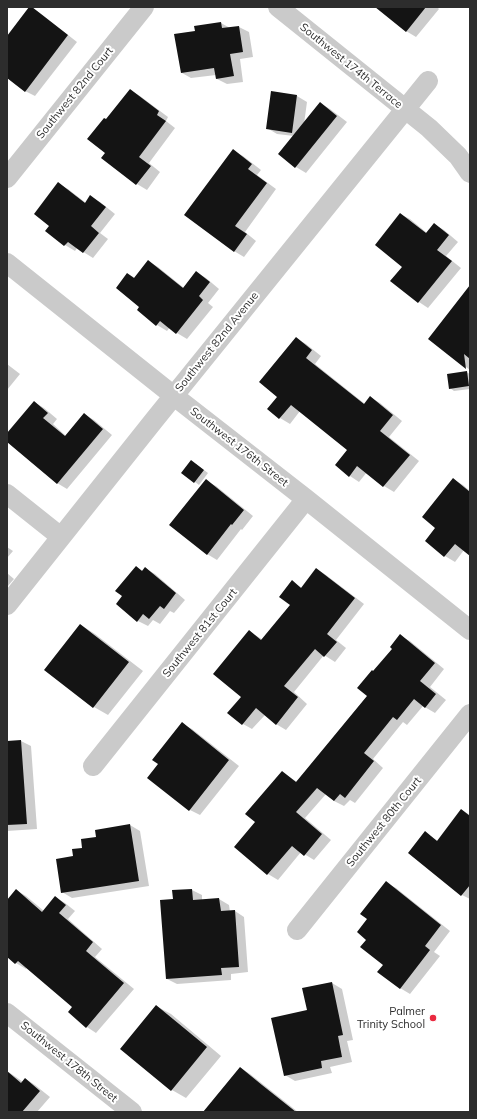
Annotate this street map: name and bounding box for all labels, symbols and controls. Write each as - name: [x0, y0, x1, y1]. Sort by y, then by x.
- street label: Southwest 174th Terrace: [297, 21, 405, 111]
- street label: Southwest 82nd Court: [34, 44, 116, 142]
- street label: Southwest 82nd Avenue: [173, 289, 261, 395]
- street label: Southwest 176th Street: [187, 405, 291, 489]
- street label: Southwest 81st Court: [160, 586, 240, 680]
- street label: Southwest 80th Court: [344, 774, 424, 870]
- place label: Palmer Trinity School: [357, 1005, 425, 1031]
- marker: Palmer Trinity School: [428, 1013, 438, 1023]
- street label: Southwest 178th Street: [18, 1019, 120, 1105]

